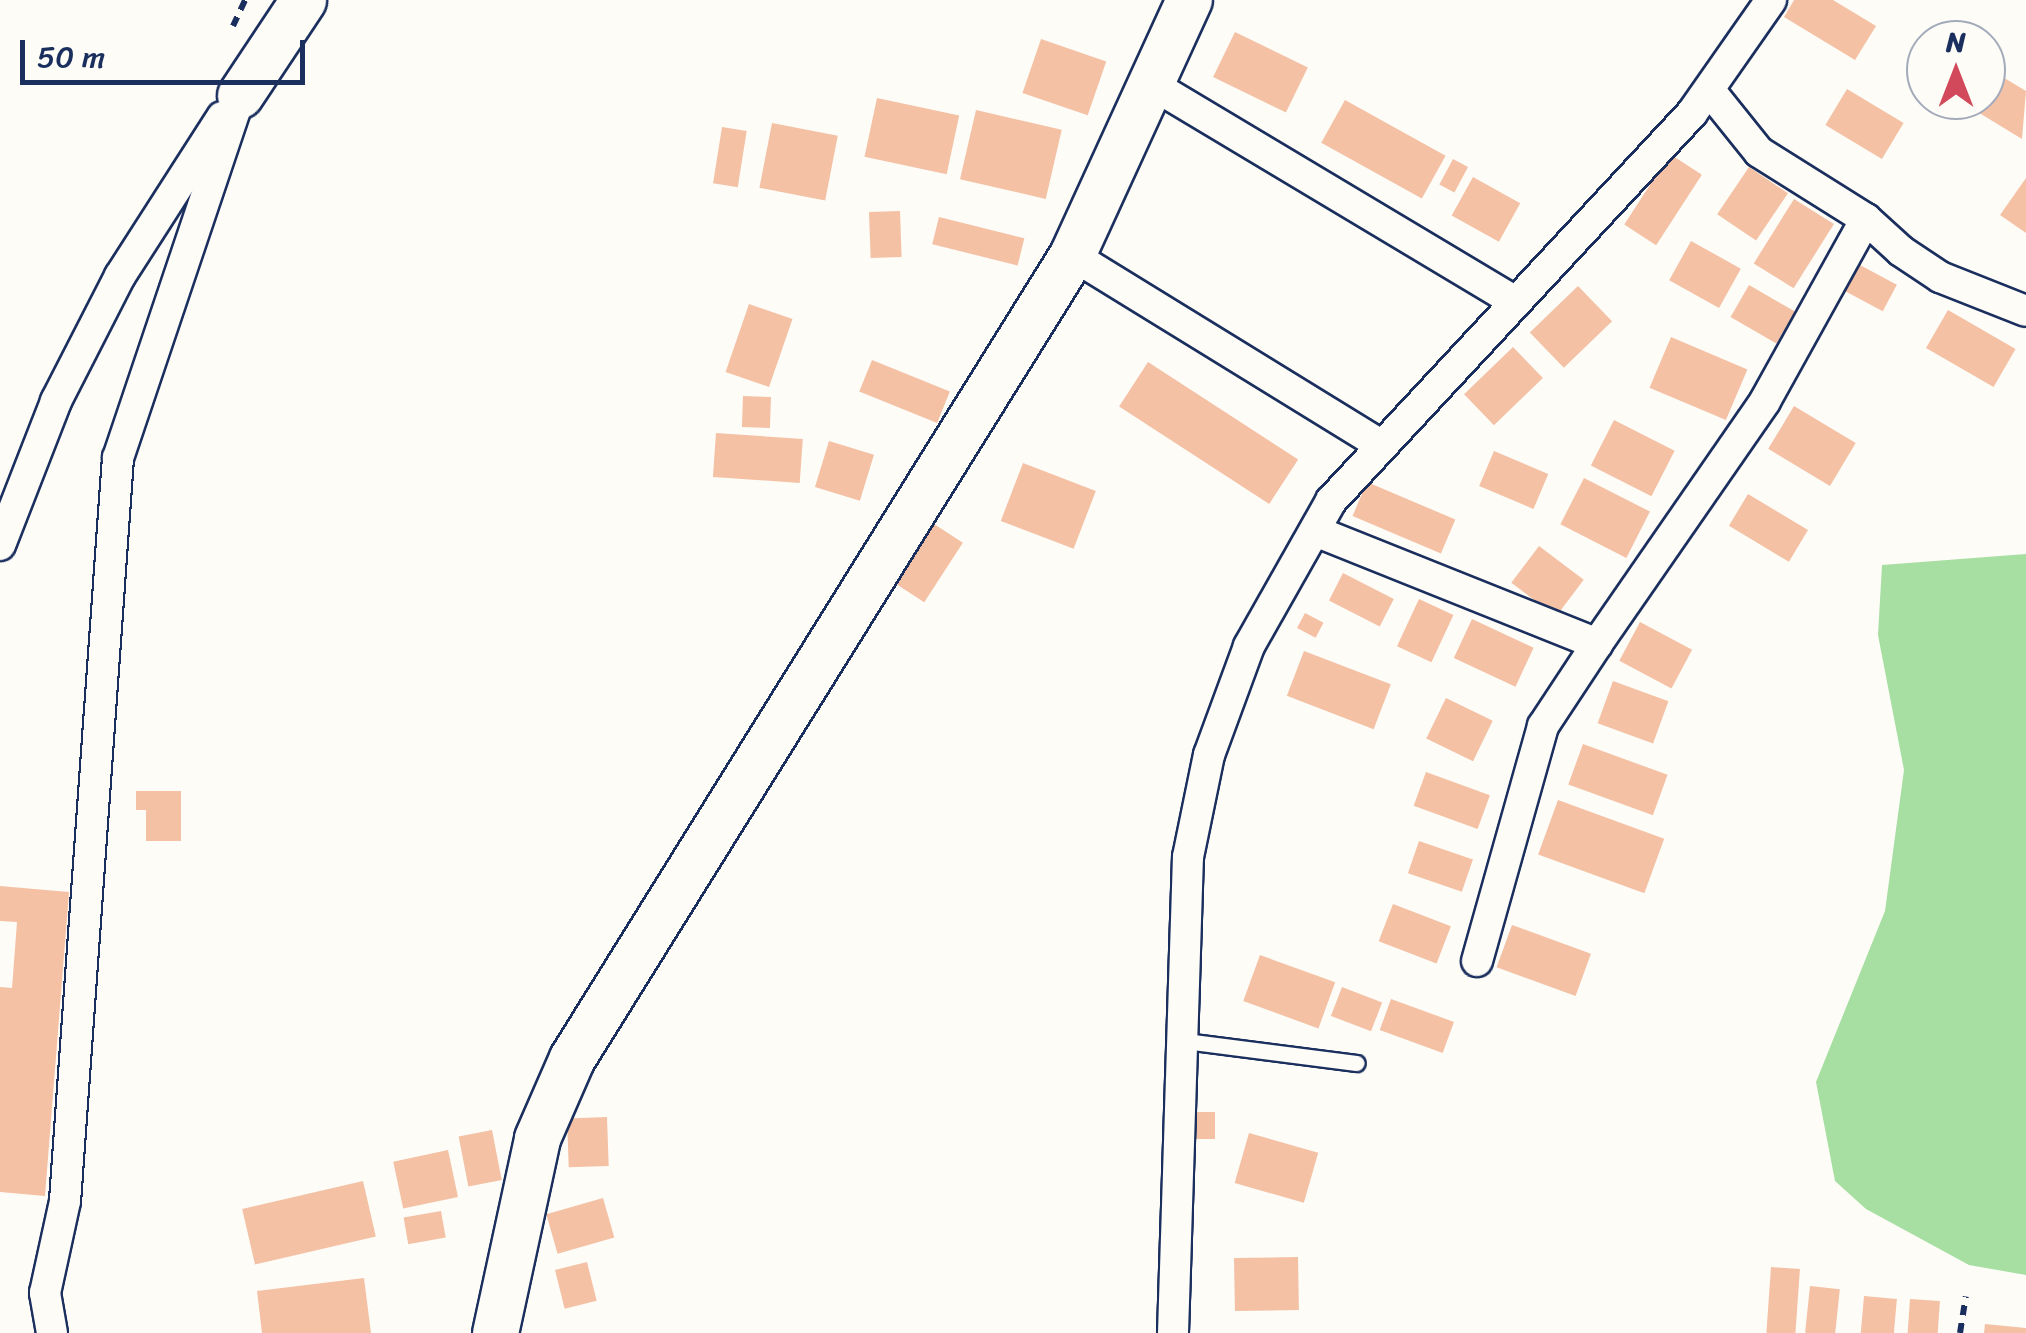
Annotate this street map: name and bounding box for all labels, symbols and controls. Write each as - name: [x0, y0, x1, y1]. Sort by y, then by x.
- text: N: [1946, 17, 1966, 66]
- scale bar: [25, 20, 310, 82]
- north arrow: [1906, 20, 2006, 120]
- text: 50 m: [37, 30, 105, 84]

